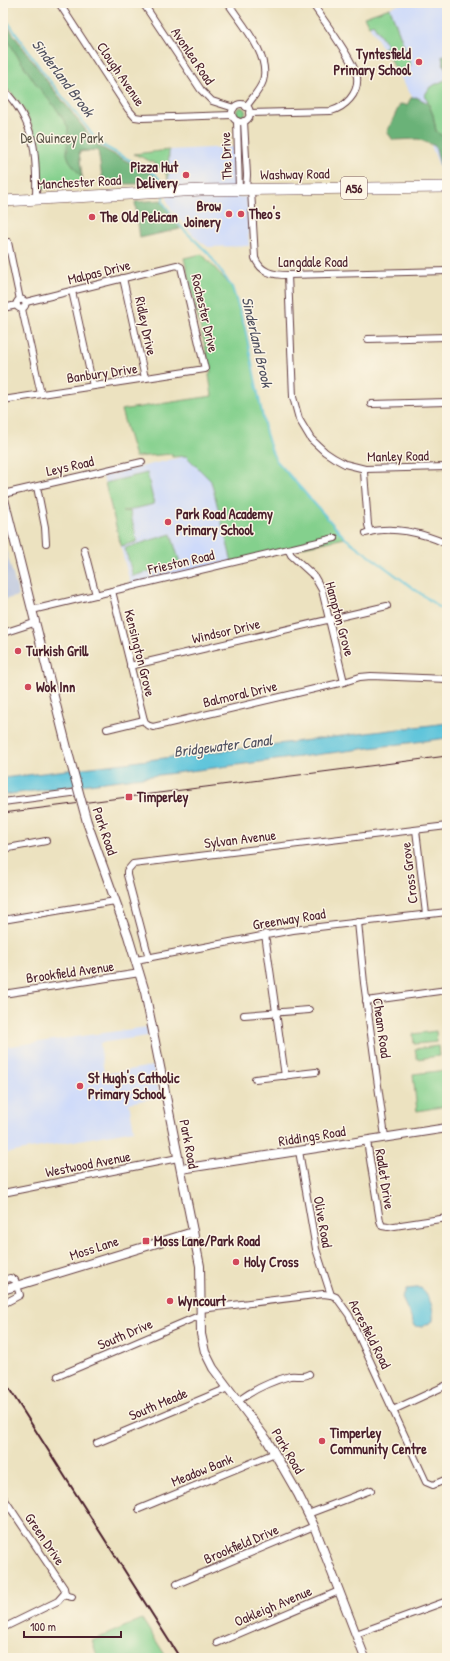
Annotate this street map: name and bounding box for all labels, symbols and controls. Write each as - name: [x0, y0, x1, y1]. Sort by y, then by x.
- street label: Avonlea Road: [167, 23, 220, 89]
- water label: Sinderland Brook: [27, 35, 101, 122]
- street label: Clough Avenue: [92, 38, 150, 110]
- place label: Tyntesfield Primary School: [333, 44, 412, 81]
- marker: Tyntesfield Primary School: [414, 57, 424, 67]
- park label: De Quincey Park: [20, 128, 104, 148]
- street label: The Drive: [215, 131, 236, 180]
- place label: Pizza Hut Delivery: [130, 157, 179, 194]
- street label: Washway Road: [260, 163, 330, 185]
- street label: Manchester Road: [36, 170, 122, 193]
- marker: Pizza Hut Delivery: [181, 170, 191, 180]
- road number: A56: [341, 177, 367, 199]
- place label: Brow Joinery: [184, 196, 222, 233]
- place label: Theo's: [248, 204, 281, 223]
- place label: The Old Pelican: [99, 207, 178, 226]
- marker: Brow Joinery: [224, 209, 234, 219]
- marker: Theo's: [236, 209, 246, 219]
- marker: The Old Pelican: [87, 212, 97, 222]
- street label: Langdale Road: [278, 252, 348, 272]
- street label: Malpas Drive: [66, 254, 133, 289]
- street label: Rochester Drive: [187, 272, 224, 354]
- street label: Ridley Drive: [130, 295, 162, 358]
- water label: Sinderland Brook: [237, 295, 278, 391]
- street label: Banbury Drive: [65, 358, 139, 388]
- street label: Manley Road: [367, 445, 429, 467]
- street label: Leys Road: [44, 451, 96, 481]
- place label: Park Road Academy Primary School: [176, 504, 273, 541]
- marker: Park Road Academy Primary School: [163, 517, 173, 527]
- street label: Frieston Road: [145, 545, 217, 579]
- street label: Hampton Grove: [320, 579, 360, 659]
- street label: Kensington Grove: [120, 607, 161, 699]
- street label: Windsor Drive: [190, 613, 262, 648]
- place label: Turkish Grill: [25, 641, 89, 660]
- marker: Turkish Grill: [13, 646, 23, 656]
- street label: Balmoral Drive: [201, 676, 279, 711]
- place label: Wok Inn: [36, 677, 75, 696]
- marker: Wok Inn: [23, 682, 33, 692]
- water label: Bridgewater Canal: [172, 729, 274, 762]
- place label: Timperley: [136, 787, 188, 808]
- marker: Timperley: [124, 792, 134, 802]
- street label: Park Road: [88, 804, 123, 858]
- street label: Sylvan Avenue: [203, 825, 277, 853]
- street label: Cross Grove: [395, 841, 422, 905]
- street label: Greenway Road: [251, 903, 327, 935]
- street label: Brookfield Avenue: [25, 956, 116, 987]
- street label: Cheam Road: [369, 997, 396, 1060]
- place label: St Hugh's Catholic Primary School: [88, 1068, 180, 1105]
- marker: St Hugh's Catholic Primary School: [75, 1081, 85, 1091]
- street label: Park Road: [175, 1118, 204, 1171]
- street label: Riddings Road: [277, 1121, 348, 1151]
- street label: Westwood Avenue: [44, 1146, 133, 1181]
- street label: Radlet Drive: [371, 1147, 400, 1211]
- street label: Olive Road: [310, 1195, 337, 1250]
- street label: Moss Lane: [67, 1231, 121, 1264]
- place label: Moss Lane/Park Road: [154, 1231, 261, 1250]
- marker: Moss Lane/Park Road: [141, 1236, 151, 1246]
- place label: Holy Cross: [244, 1252, 299, 1273]
- marker: Holy Cross: [231, 1257, 241, 1267]
- place label: Wyncourt: [178, 1291, 227, 1312]
- marker: Wyncourt: [165, 1296, 175, 1306]
- street label: Acresfield Road: [345, 1296, 396, 1372]
- street label: South Drive: [94, 1313, 156, 1354]
- street label: South Meade: [126, 1383, 190, 1424]
- place label: Timperley Community Centre: [329, 1423, 427, 1460]
- street label: Park Road: [268, 1425, 310, 1477]
- marker: Timperley Community Centre: [317, 1436, 327, 1446]
- street label: Meadow Bank: [168, 1448, 236, 1491]
- street label: Green Drive: [21, 1509, 70, 1569]
- street label: Brookfield Drive: [200, 1519, 281, 1568]
- street label: Oakleigh Avenue: [231, 1581, 315, 1631]
- scale bar: [24, 1613, 121, 1639]
- text: 100 m: [30, 1618, 56, 1635]

